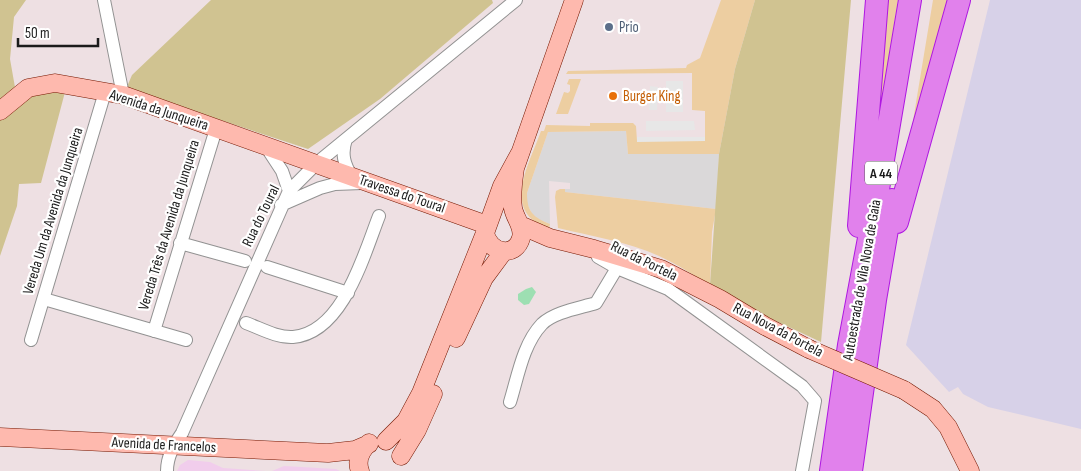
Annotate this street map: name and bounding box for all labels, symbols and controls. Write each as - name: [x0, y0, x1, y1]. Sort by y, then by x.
- scale bar: [18, 15, 98, 47]
- place label: Prio: [619, 18, 639, 37]
- marker: Prio: [603, 21, 615, 33]
- text: 50 m: [25, 24, 50, 43]
- street label: Avenida da Junqueira: [106, 85, 211, 135]
- place label: Burger King: [623, 87, 681, 106]
- marker: Burger King: [607, 90, 619, 102]
- street label: Vereda Um da Avenida da Junqueira: [19, 125, 88, 297]
- street label: Vereda Três da Avenida da Junqueira: [134, 137, 204, 312]
- road number: A 44: [865, 162, 897, 184]
- street label: Travessa do Toural: [356, 170, 448, 218]
- street label: Rua do Toural: [238, 182, 284, 250]
- street label: Autoestrada de Vila Nova de Gaia: [838, 198, 886, 363]
- street label: Rua da Portela: [608, 237, 681, 285]
- street label: Rua Nova da Portela: [730, 298, 827, 362]
- street label: Avenida de Francelos: [110, 433, 217, 457]

